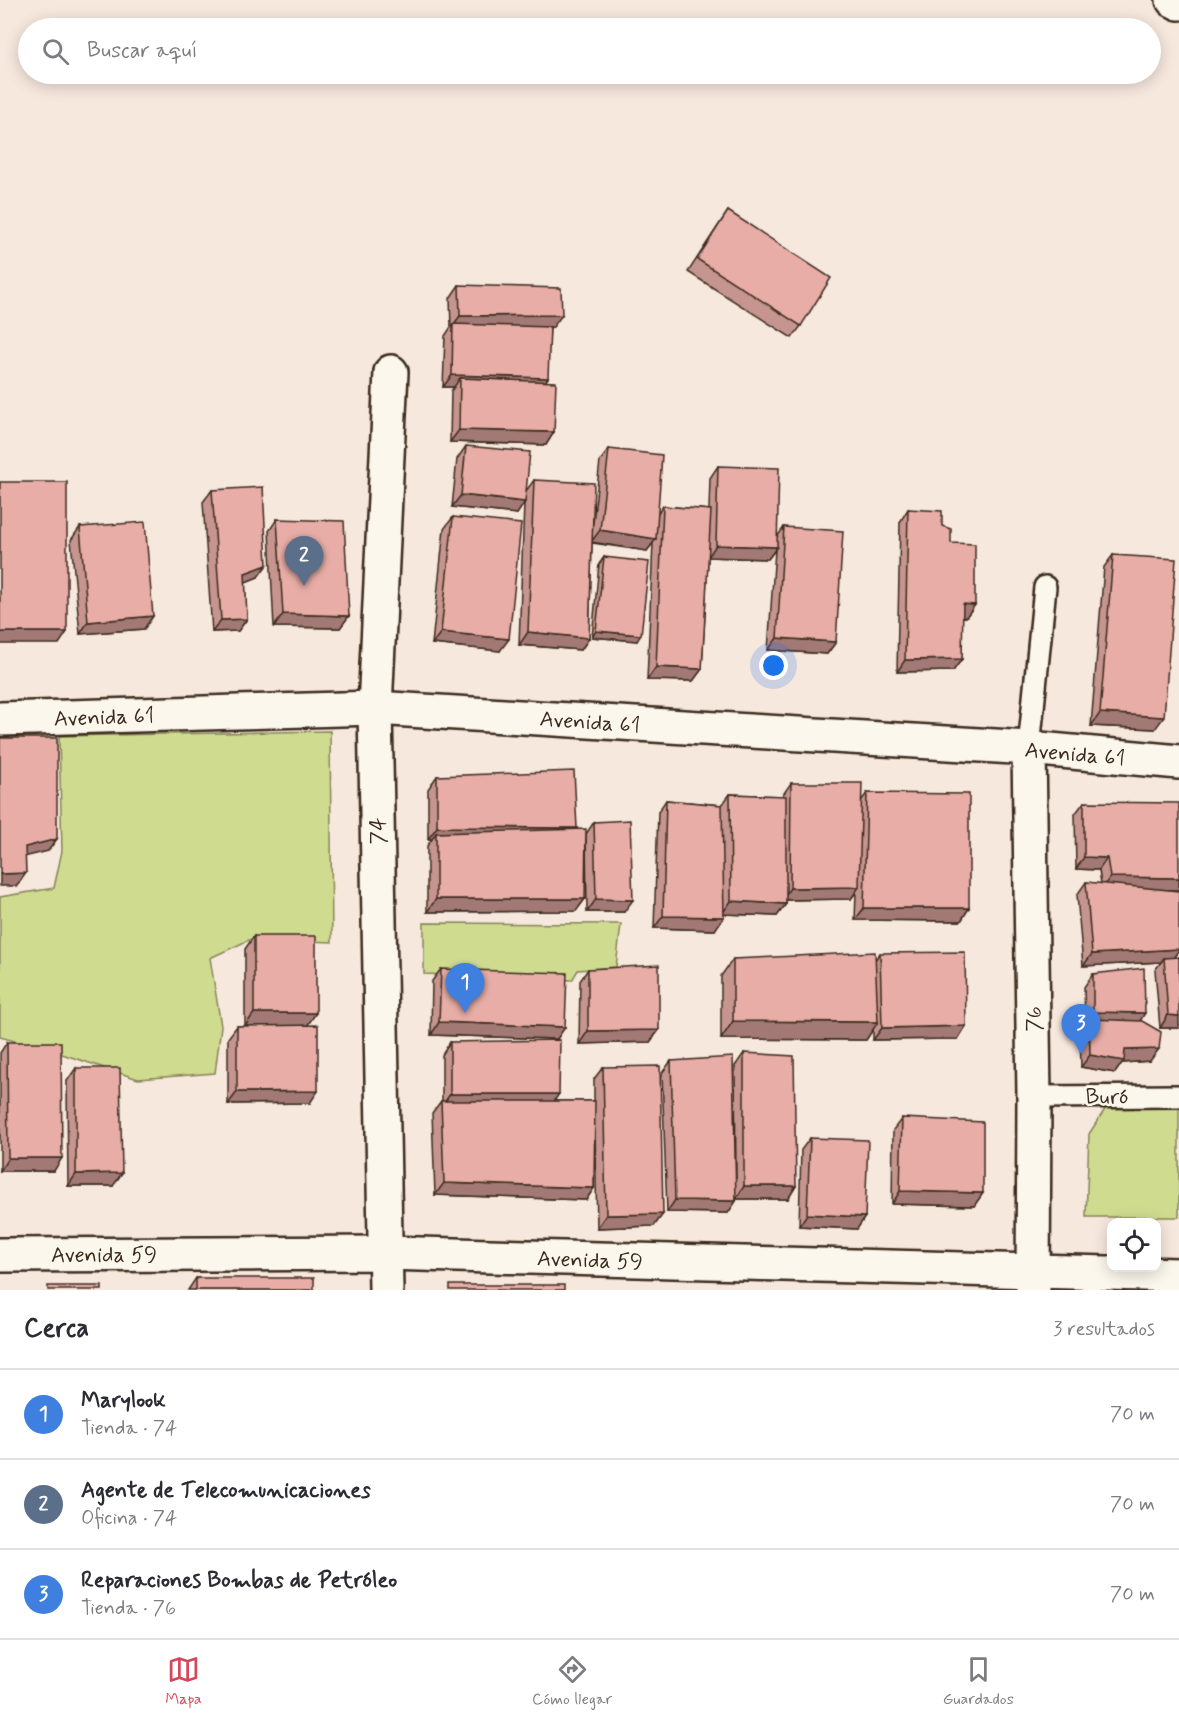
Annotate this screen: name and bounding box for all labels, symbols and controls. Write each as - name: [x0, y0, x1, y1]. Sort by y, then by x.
- search box: [18, 18, 1161, 84]
- icon: search: [39, 35, 72, 68]
- text: Buscar aquí: [87, 37, 198, 65]
- pin: 2: [284, 536, 324, 586]
- your location: [759, 651, 788, 680]
- street label: Avenida 61: [53, 702, 155, 734]
- street label: Avenida 61: [539, 706, 641, 740]
- street label: Avenida 61: [1024, 737, 1126, 773]
- street label: 74: [365, 817, 393, 845]
- pin: 1: [446, 964, 484, 1013]
- pin: 3: [1062, 1004, 1100, 1054]
- street label: 76: [1021, 1006, 1049, 1032]
- street label: Buró: [1085, 1084, 1129, 1112]
- map controls: [1107, 1218, 1161, 1272]
- button: locate: [1107, 1218, 1161, 1272]
- street label: Avenida 59: [51, 1242, 157, 1270]
- street label: Avenida 59: [536, 1245, 643, 1277]
- text: Cerca: [24, 1312, 89, 1346]
- text: 3 resultados: [1053, 1316, 1155, 1343]
- text: Marylook: [81, 1387, 166, 1415]
- text: 1: [39, 1401, 48, 1428]
- text: 70 m: [1110, 1401, 1155, 1428]
- text: Tienda · 74: [81, 1415, 177, 1442]
- text: Agente de Telecomunicaciones: [81, 1477, 371, 1505]
- text: 2: [39, 1491, 48, 1518]
- text: 70 m: [1110, 1491, 1155, 1518]
- text: Oficina · 74: [81, 1505, 177, 1532]
- text: Reparaciones Bombas de Petróleo: [81, 1567, 397, 1595]
- text: 3: [39, 1581, 48, 1608]
- text: 70 m: [1110, 1581, 1155, 1608]
- text: Tienda · 76: [81, 1595, 176, 1622]
- tab: Mapa: [165, 1653, 202, 1710]
- tab: Cómo llegar: [532, 1653, 612, 1710]
- tab: Guardados: [943, 1653, 1014, 1710]

